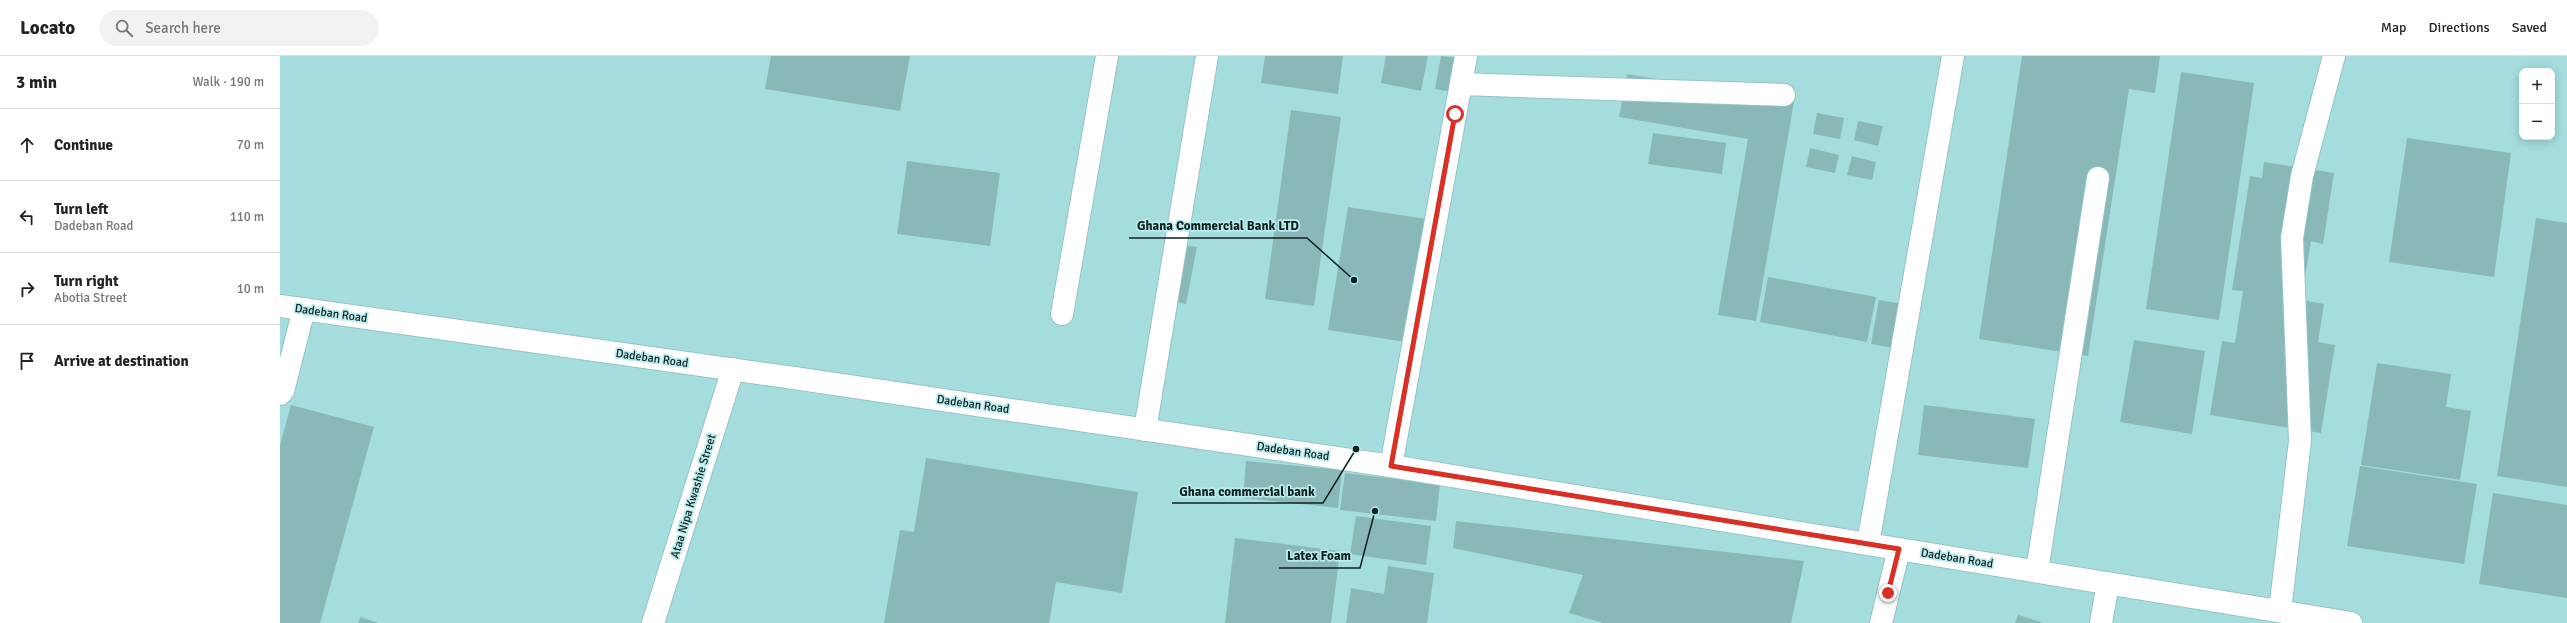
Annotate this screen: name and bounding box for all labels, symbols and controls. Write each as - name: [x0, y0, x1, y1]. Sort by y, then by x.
- search box: [99, 10, 379, 46]
- text: Locato: [20, 16, 75, 40]
- icon: search: [113, 17, 135, 39]
- text: Search here: [145, 19, 221, 37]
- text: Map: [2381, 19, 2407, 36]
- text: Directions: [2429, 19, 2490, 36]
- text: Saved: [2512, 19, 2547, 36]
- map controls: [2519, 68, 2555, 140]
- button: +: [2519, 68, 2555, 104]
- text: 3 min: [16, 72, 57, 93]
- text: Walk · 190 m: [193, 74, 264, 90]
- button: −: [2519, 104, 2555, 140]
- route start: [1446, 105, 1464, 123]
- icon: ahead: [16, 134, 38, 156]
- text: Continue: [54, 136, 113, 154]
- text: 70 m: [237, 137, 264, 153]
- text: Turn left: [54, 200, 108, 218]
- icon: left: [16, 206, 38, 228]
- text: 110 m: [230, 209, 264, 225]
- callout: Ghana Commercial Bank LTD: [1129, 213, 1307, 238]
- text: Dadeban Road: [54, 218, 133, 234]
- text: Ghana Commercial Bank LTD: [1137, 218, 1299, 234]
- text: Turn right: [54, 272, 119, 290]
- icon: right: [16, 278, 38, 300]
- text: 10 m: [237, 281, 264, 297]
- text: Abotia Street: [54, 290, 127, 306]
- street label: Dadeban Road: [294, 301, 368, 326]
- street label: Dadeban Road: [615, 346, 689, 371]
- icon: arrive: [16, 350, 38, 372]
- text: Arrive at destination: [54, 352, 189, 370]
- street label: Dadeban Road: [936, 392, 1010, 417]
- street label: Ataa Nipa Kwashie Street: [667, 432, 720, 560]
- street label: Dadeban Road: [1256, 439, 1330, 464]
- callout: Ghana commercial bank: [1172, 478, 1323, 503]
- text: Ghana commercial bank: [1179, 484, 1315, 500]
- callout: Latex Foam: [1279, 543, 1360, 568]
- street label: Dadeban Road: [1920, 545, 1994, 572]
- text: Latex Foam: [1287, 548, 1352, 564]
- route end: [1879, 584, 1897, 602]

